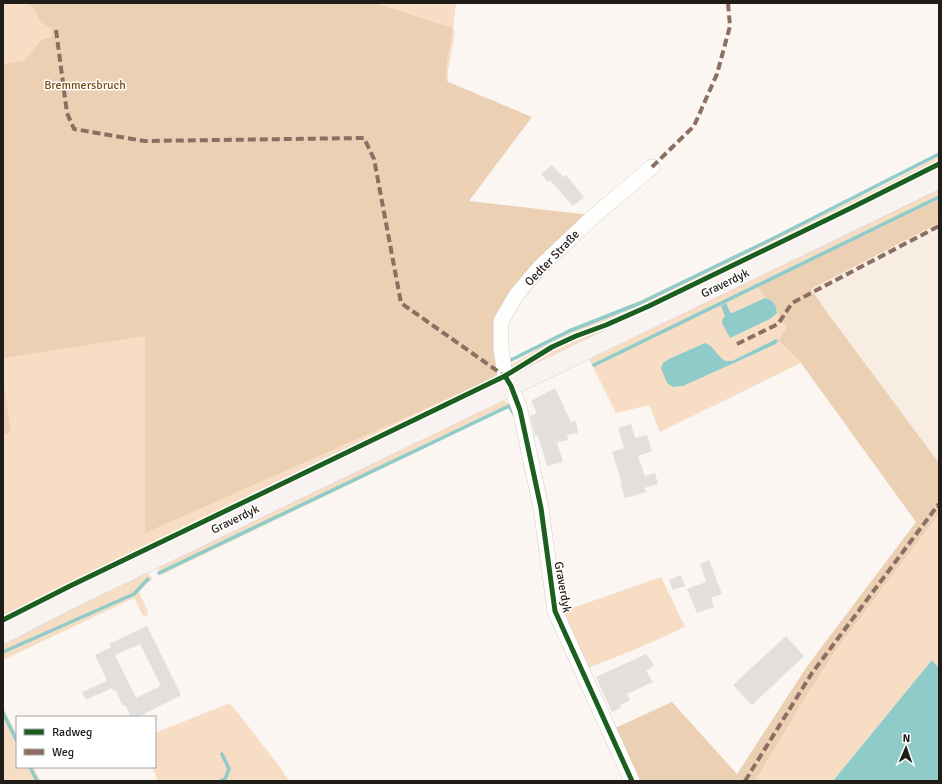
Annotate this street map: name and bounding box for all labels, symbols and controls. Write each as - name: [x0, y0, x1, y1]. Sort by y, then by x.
- park label: Bremmersbruch: [44, 78, 126, 93]
- street label: Oedter Straße: [522, 227, 583, 290]
- street label: Graverdyk: [699, 265, 752, 301]
- street label: Graverdyk: [209, 501, 262, 537]
- street label: Graverdyk: [551, 560, 574, 614]
- legend: [16, 716, 156, 768]
- text: Radweg: [52, 725, 92, 740]
- north arrow: [886, 728, 926, 768]
- text: N: [902, 732, 910, 745]
- text: Weg: [52, 745, 74, 760]

